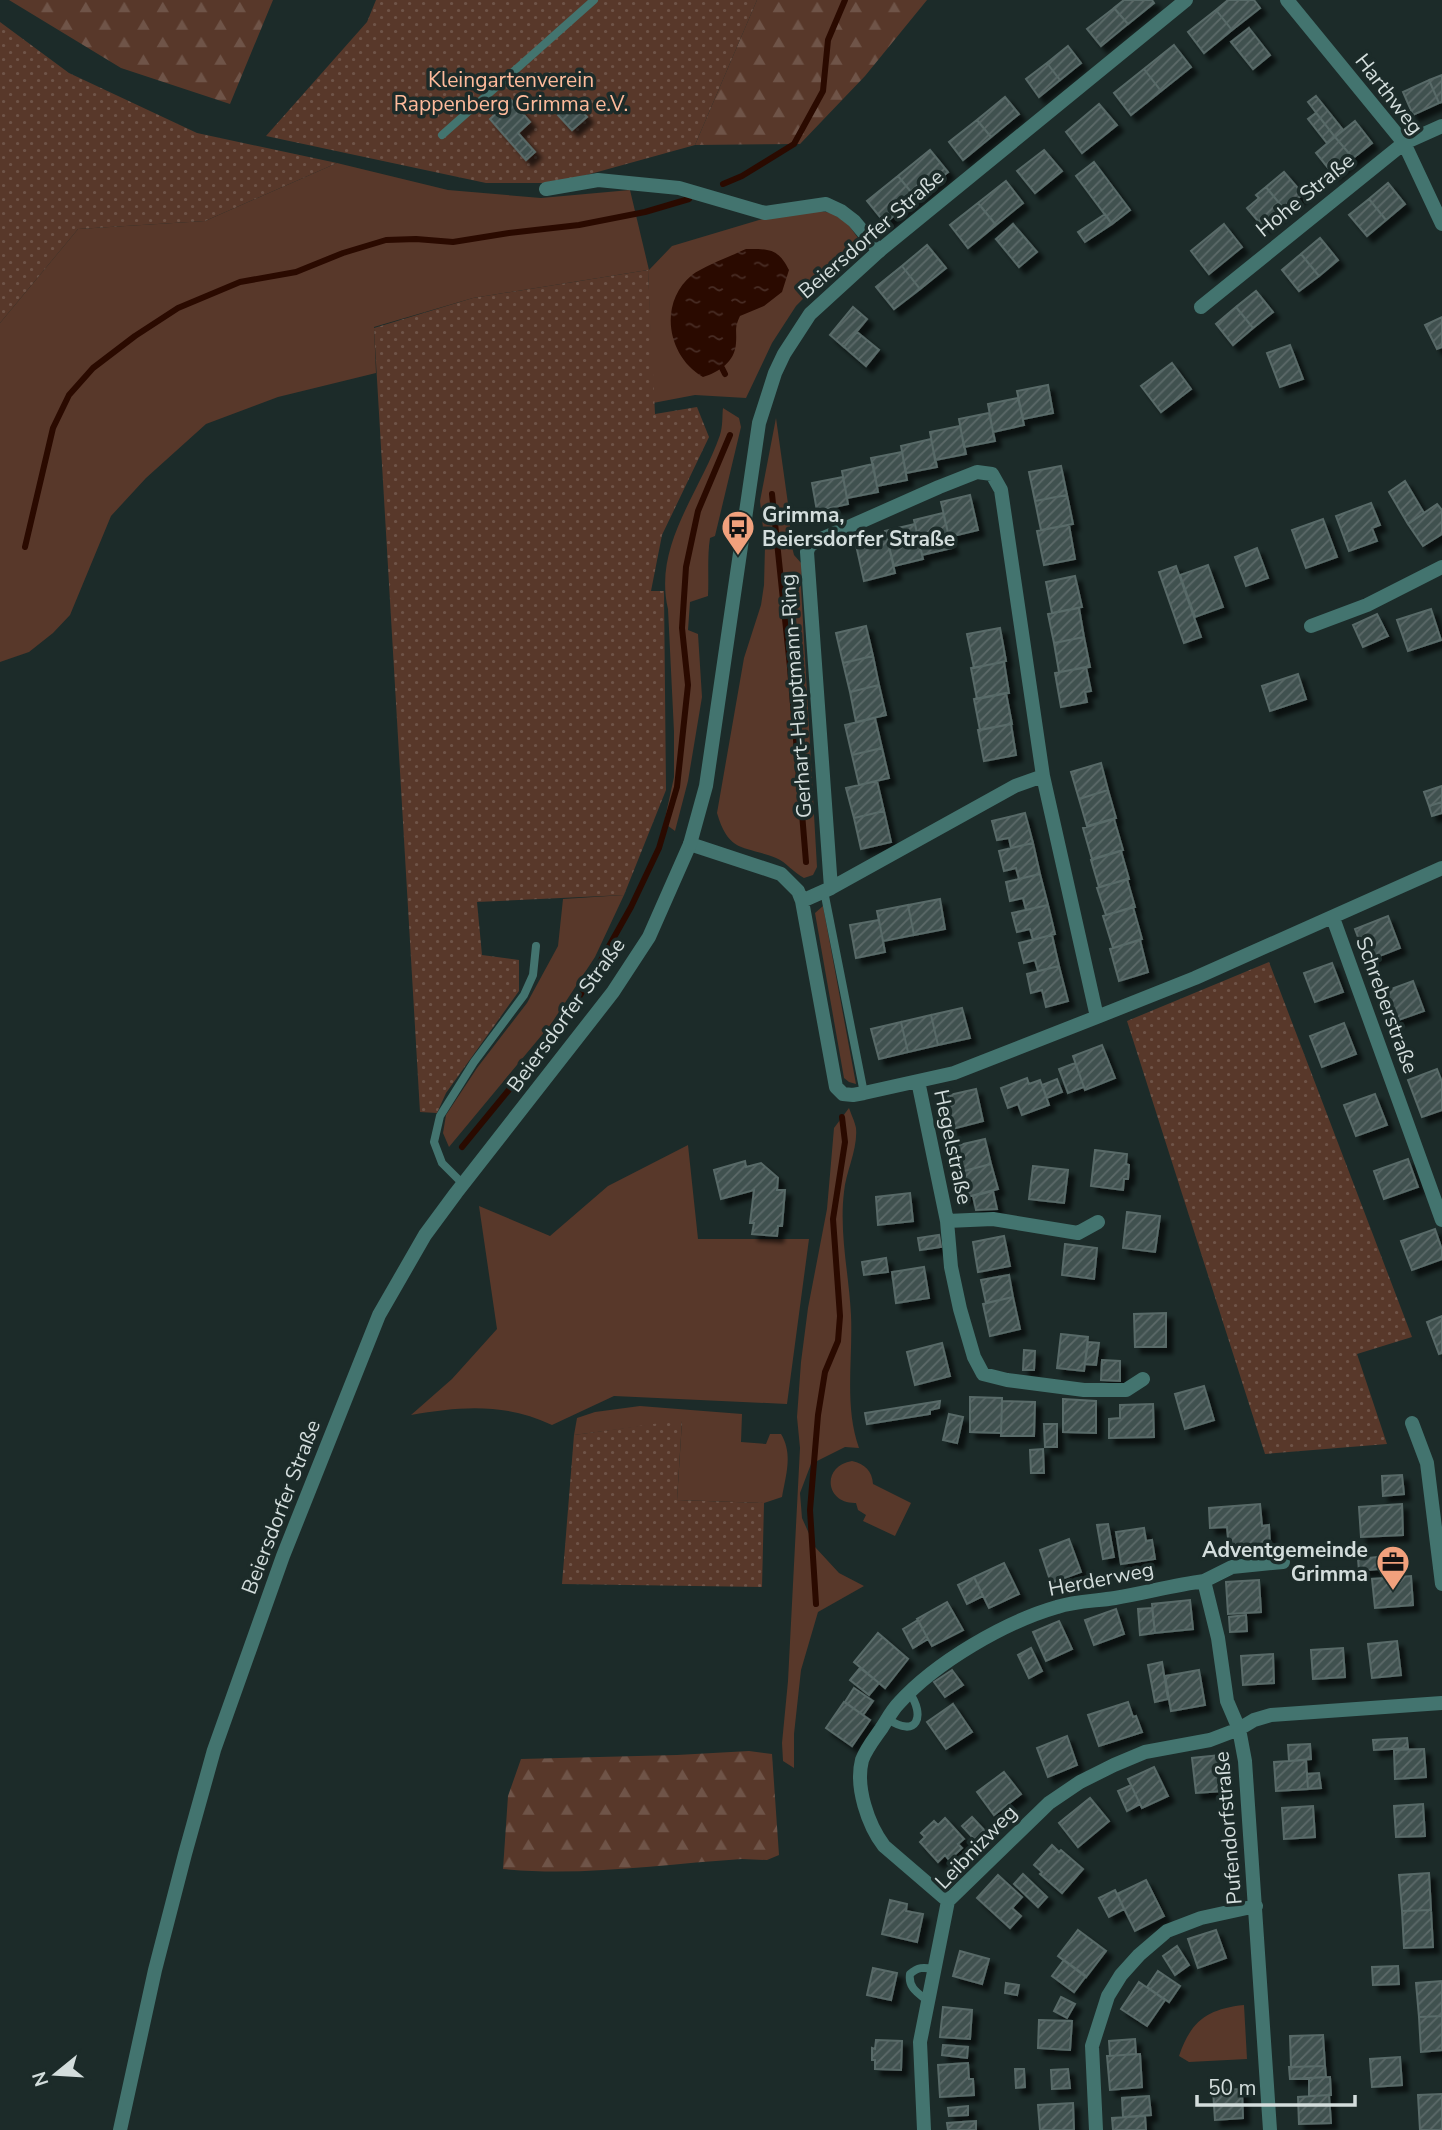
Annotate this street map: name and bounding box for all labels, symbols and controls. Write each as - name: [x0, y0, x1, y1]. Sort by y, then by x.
- street label: Harthweg: [1349, 48, 1429, 140]
- park label: Kleingartenverein Rappenberg Grimma e.V.: [394, 66, 628, 118]
- street label: Hohe Straße: [1250, 147, 1360, 243]
- street label: Beiersdorfer Straße: [792, 163, 950, 305]
- place label: Grimma, Beiersdorfer Straße: [762, 501, 955, 553]
- bus stop icon: Grimma, Beiersdorfer Straße: [719, 508, 757, 557]
- street label: Gerhart-Hauptmann-Ring: [774, 573, 818, 819]
- street label: Beiersdorfer Straße: [500, 932, 632, 1098]
- street label: Schreberstraße: [1349, 933, 1425, 1077]
- street label: Hegelstraße: [927, 1087, 979, 1207]
- street label: Beiersdorfer Straße: [235, 1416, 327, 1598]
- place label: Adventgemeinde Grimma: [1202, 1536, 1368, 1588]
- office icon: Adventgemeinde Grimma: [1374, 1543, 1412, 1592]
- street label: Herderweg: [1046, 1555, 1156, 1603]
- street label: Pufendorfstraße: [1207, 1750, 1249, 1906]
- street label: Leibnizweg: [929, 1799, 1023, 1895]
- north arrow: [21, 2039, 91, 2109]
- scale bar: [1197, 2064, 1354, 2108]
- text: N: [26, 2068, 55, 2090]
- text: 50 m: [1208, 2074, 1257, 2102]

